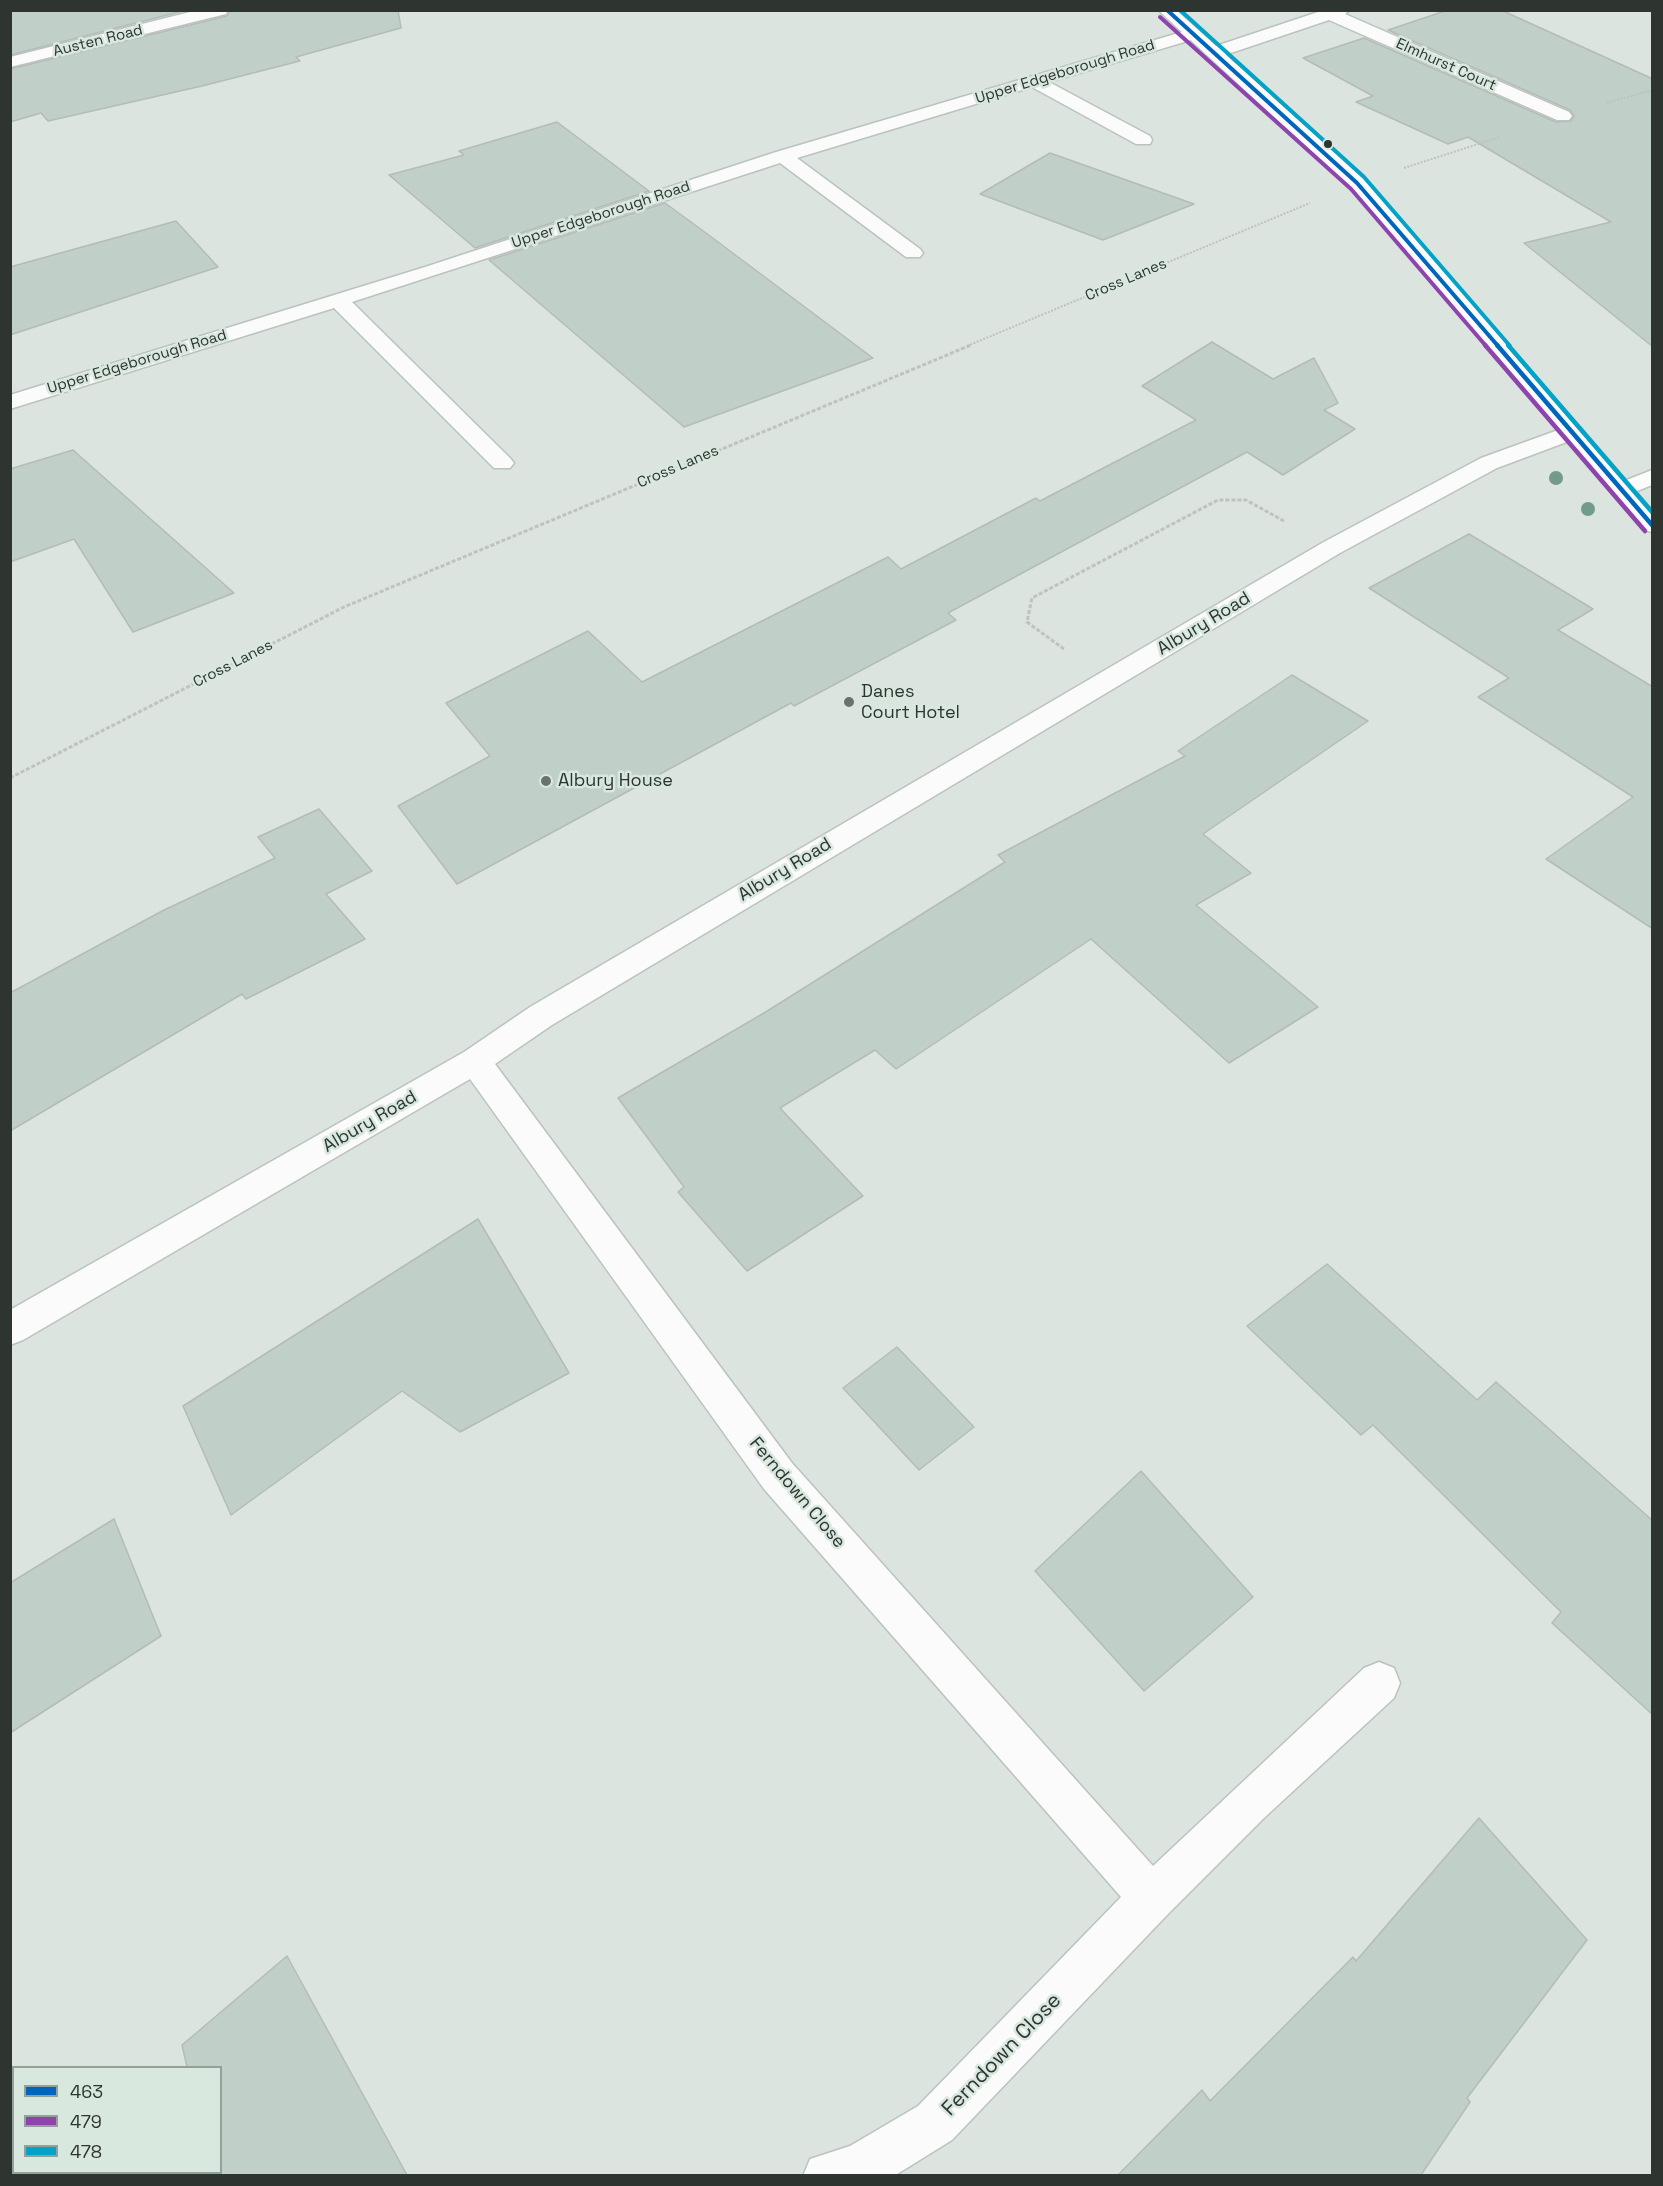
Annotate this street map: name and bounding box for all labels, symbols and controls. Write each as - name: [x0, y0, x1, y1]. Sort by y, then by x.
- street label: Austen Road: [51, 21, 145, 61]
- street label: Elmhurst Court: [1393, 35, 1499, 95]
- street label: Upper Edgeborough Road: [973, 36, 1157, 108]
- unlabelled marker: [1322, 138, 1334, 150]
- street label: Upper Edgeborough Road: [509, 178, 693, 252]
- street label: Cross Lanes: [1083, 255, 1169, 305]
- street label: Upper Edgeborough Road: [45, 326, 229, 398]
- street label: Cross Lanes: [635, 442, 721, 492]
- street label: Albury Road: [1153, 588, 1255, 660]
- street label: Cross Lanes: [190, 636, 276, 692]
- place label: Danes Court Hotel: [861, 681, 960, 724]
- marker: Danes Court Hotel: [842, 695, 856, 709]
- place label: Albury House: [558, 770, 673, 792]
- marker: Albury House: [539, 774, 553, 788]
- street label: Albury Road: [734, 834, 836, 906]
- street label: Albury Road: [319, 1086, 421, 1158]
- street label: Ferndown Close: [744, 1433, 850, 1553]
- street label: Ferndown Close: [937, 1988, 1067, 2122]
- legend: [12, 2066, 222, 2174]
- text: 463: [70, 2080, 103, 2103]
- text: 479: [70, 2110, 102, 2133]
- text: 478: [70, 2140, 102, 2163]

